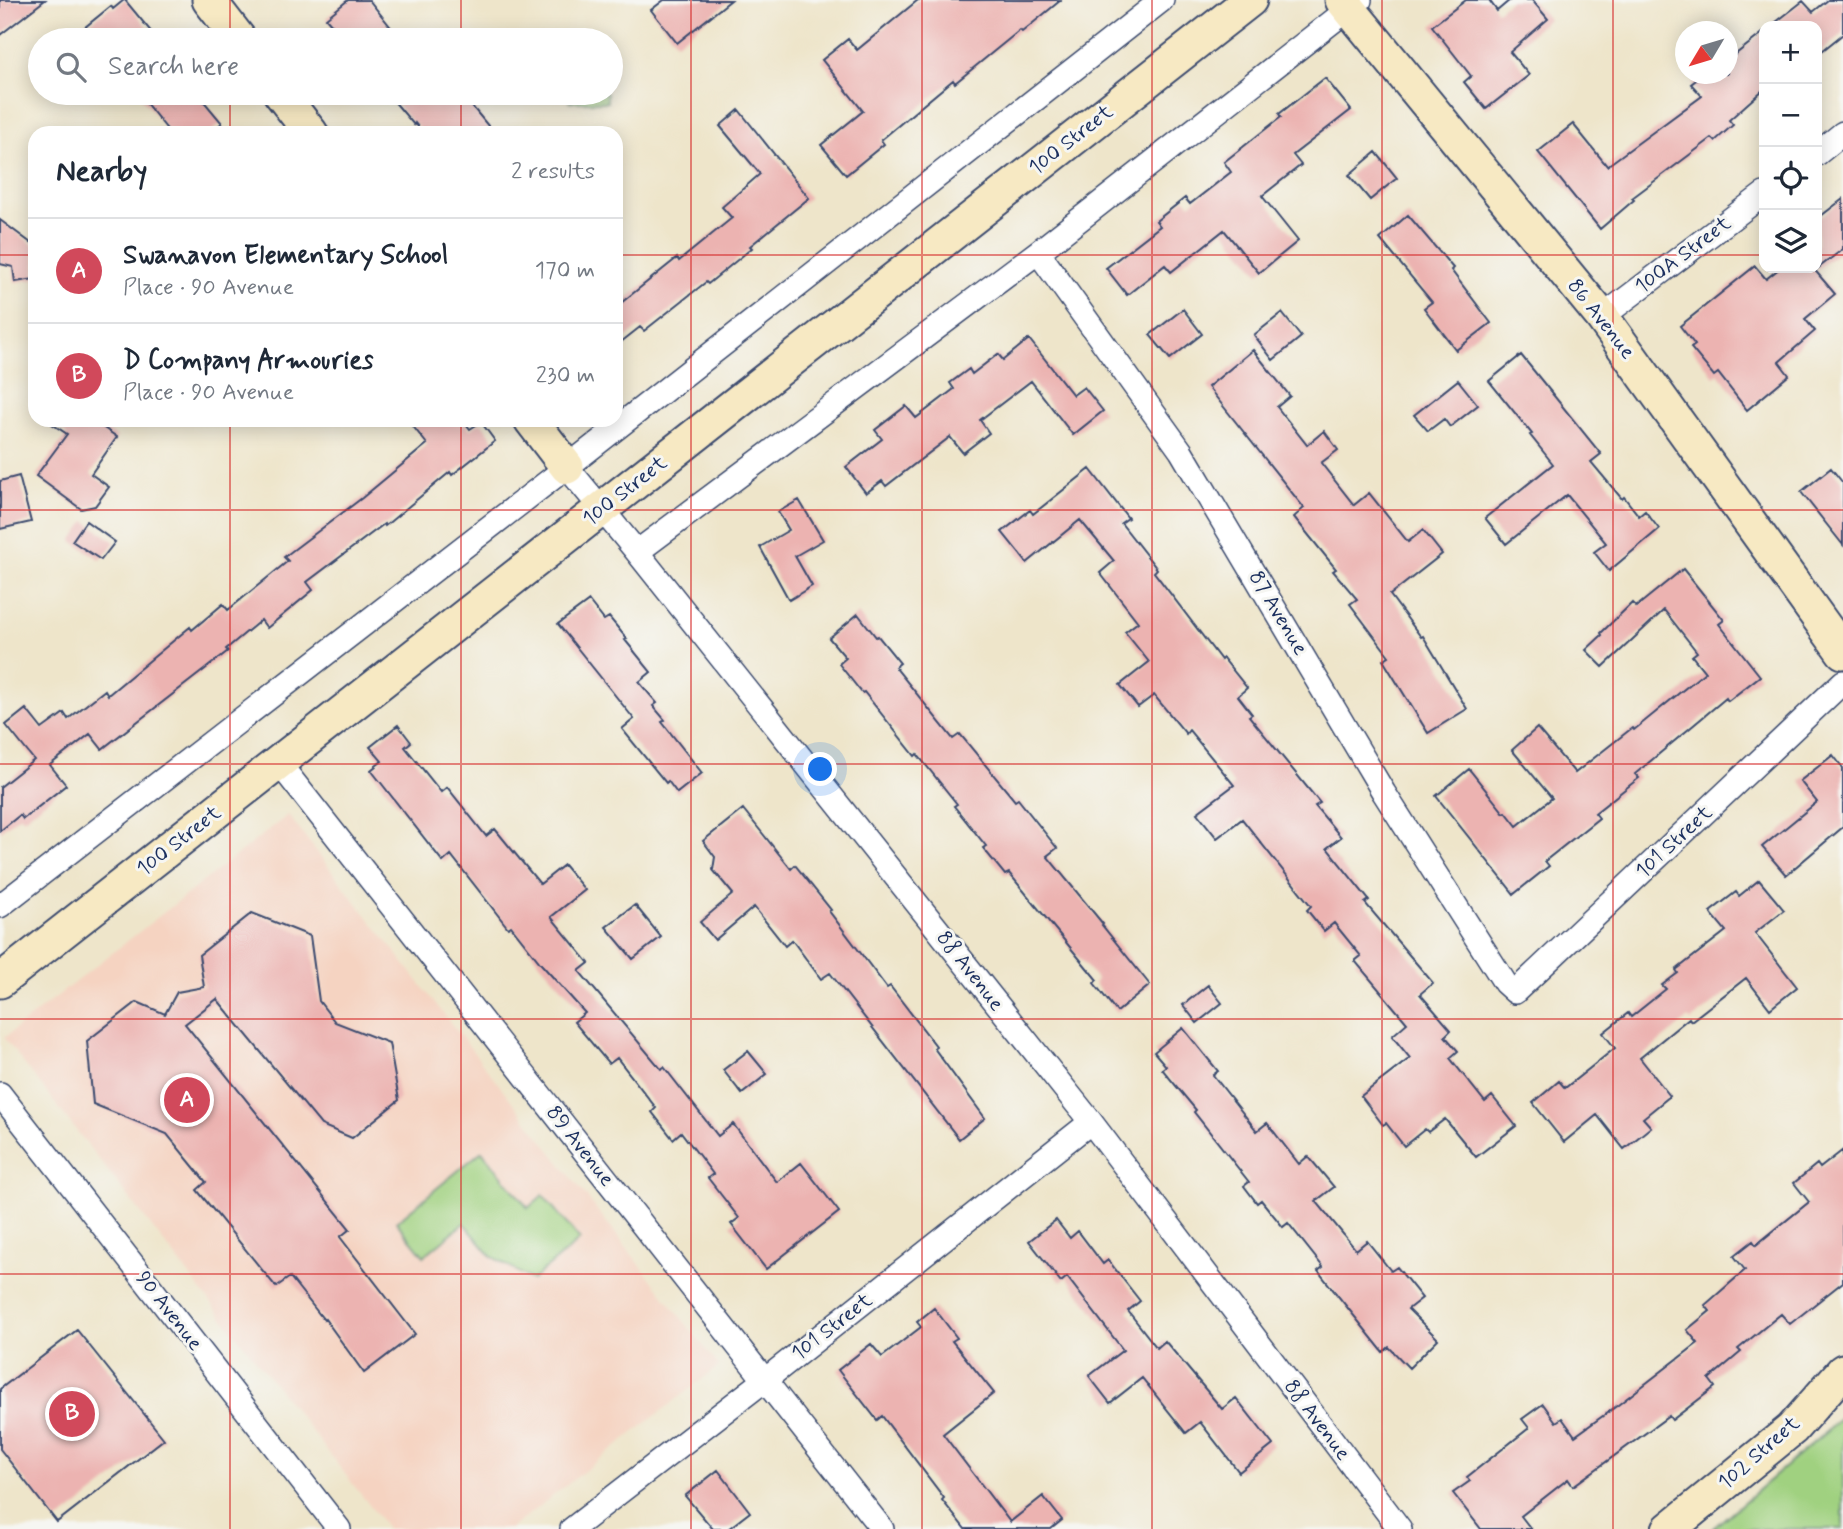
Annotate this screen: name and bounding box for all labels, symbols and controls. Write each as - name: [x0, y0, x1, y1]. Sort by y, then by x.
- north arrow: [1675, 21, 1738, 84]
- map controls: [1759, 21, 1822, 273]
- button: +: [1759, 21, 1822, 84]
- search box: [28, 28, 623, 105]
- icon: search: [52, 48, 90, 86]
- text: Search here: [108, 50, 239, 84]
- button: −: [1759, 84, 1822, 147]
- street label: 100 Street: [1023, 98, 1119, 182]
- button: locate: [1759, 147, 1822, 210]
- text: Nearby: [56, 152, 147, 191]
- text: 2 results: [511, 157, 595, 187]
- street label: 100A Street: [1629, 209, 1737, 300]
- button: layers: [1759, 210, 1822, 273]
- text: Swanavon Elementary School: [123, 239, 448, 273]
- text: A: [71, 256, 87, 286]
- text: 170 m: [535, 256, 595, 286]
- text: Place · 90 Avenue: [123, 273, 294, 303]
- street label: 86 Avenue: [1561, 273, 1641, 365]
- text: D Company Armouries: [123, 344, 373, 378]
- text: B: [72, 361, 86, 391]
- text: 230 m: [536, 361, 595, 391]
- text: Place · 90 Avenue: [123, 378, 294, 408]
- street label: 100 Street: [577, 449, 673, 533]
- street label: 87 Avenue: [1242, 566, 1314, 660]
- your location: [803, 752, 837, 786]
- street label: 100 Street: [131, 799, 227, 883]
- street label: 101 Street: [1630, 799, 1719, 885]
- street label: 88 Avenue: [930, 925, 1010, 1017]
- pin: A: [164, 1074, 210, 1126]
- street label: 89 Avenue: [539, 1100, 621, 1192]
- street label: 90 Avenue: [129, 1265, 209, 1357]
- street label: 101 Street: [786, 1286, 879, 1367]
- street label: 88 Avenue: [1277, 1374, 1357, 1466]
- pin: B: [49, 1388, 95, 1440]
- street label: 102 Street: [1712, 1409, 1806, 1496]

